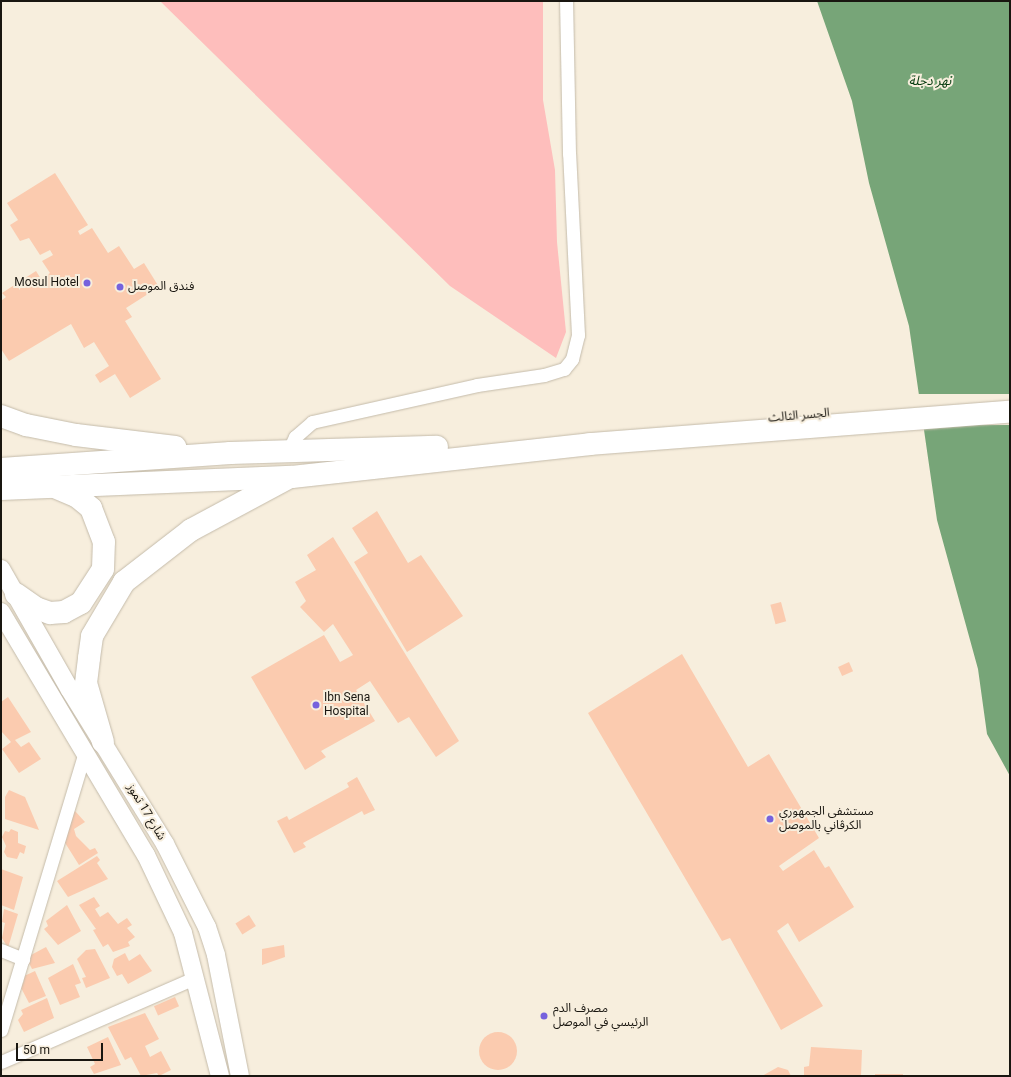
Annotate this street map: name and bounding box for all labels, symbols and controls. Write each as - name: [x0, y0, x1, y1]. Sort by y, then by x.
- water label: نهر دجلة: [909, 73, 951, 89]
- place label: Mosul Hotel: [14, 276, 79, 290]
- marker: Mosul Hotel: [82, 278, 92, 288]
- place label: فندق الموصل: [128, 280, 194, 294]
- marker: فندق الموصل: [115, 282, 125, 292]
- street label: الجسر الثالث: [768, 406, 830, 426]
- place label: Ibn Sena Hospital: [324, 691, 370, 719]
- marker: Ibn Sena Hospital: [311, 700, 321, 710]
- street label: شارع 17 تموز: [123, 781, 169, 843]
- place label: مستشفى الجمهوري الكرڤاني بالموصل: [779, 805, 874, 833]
- marker: مستشفى الجمهوري الكرڤاني بالموصل: [764, 813, 776, 825]
- place label: مصرف الدم الرئيسي في الموصل: [553, 1002, 648, 1030]
- marker: مصرف الدم الرئيسي في الموصل: [538, 1010, 550, 1022]
- scale bar: [18, 1035, 105, 1061]
- text: 50 m: [23, 1043, 50, 1057]

